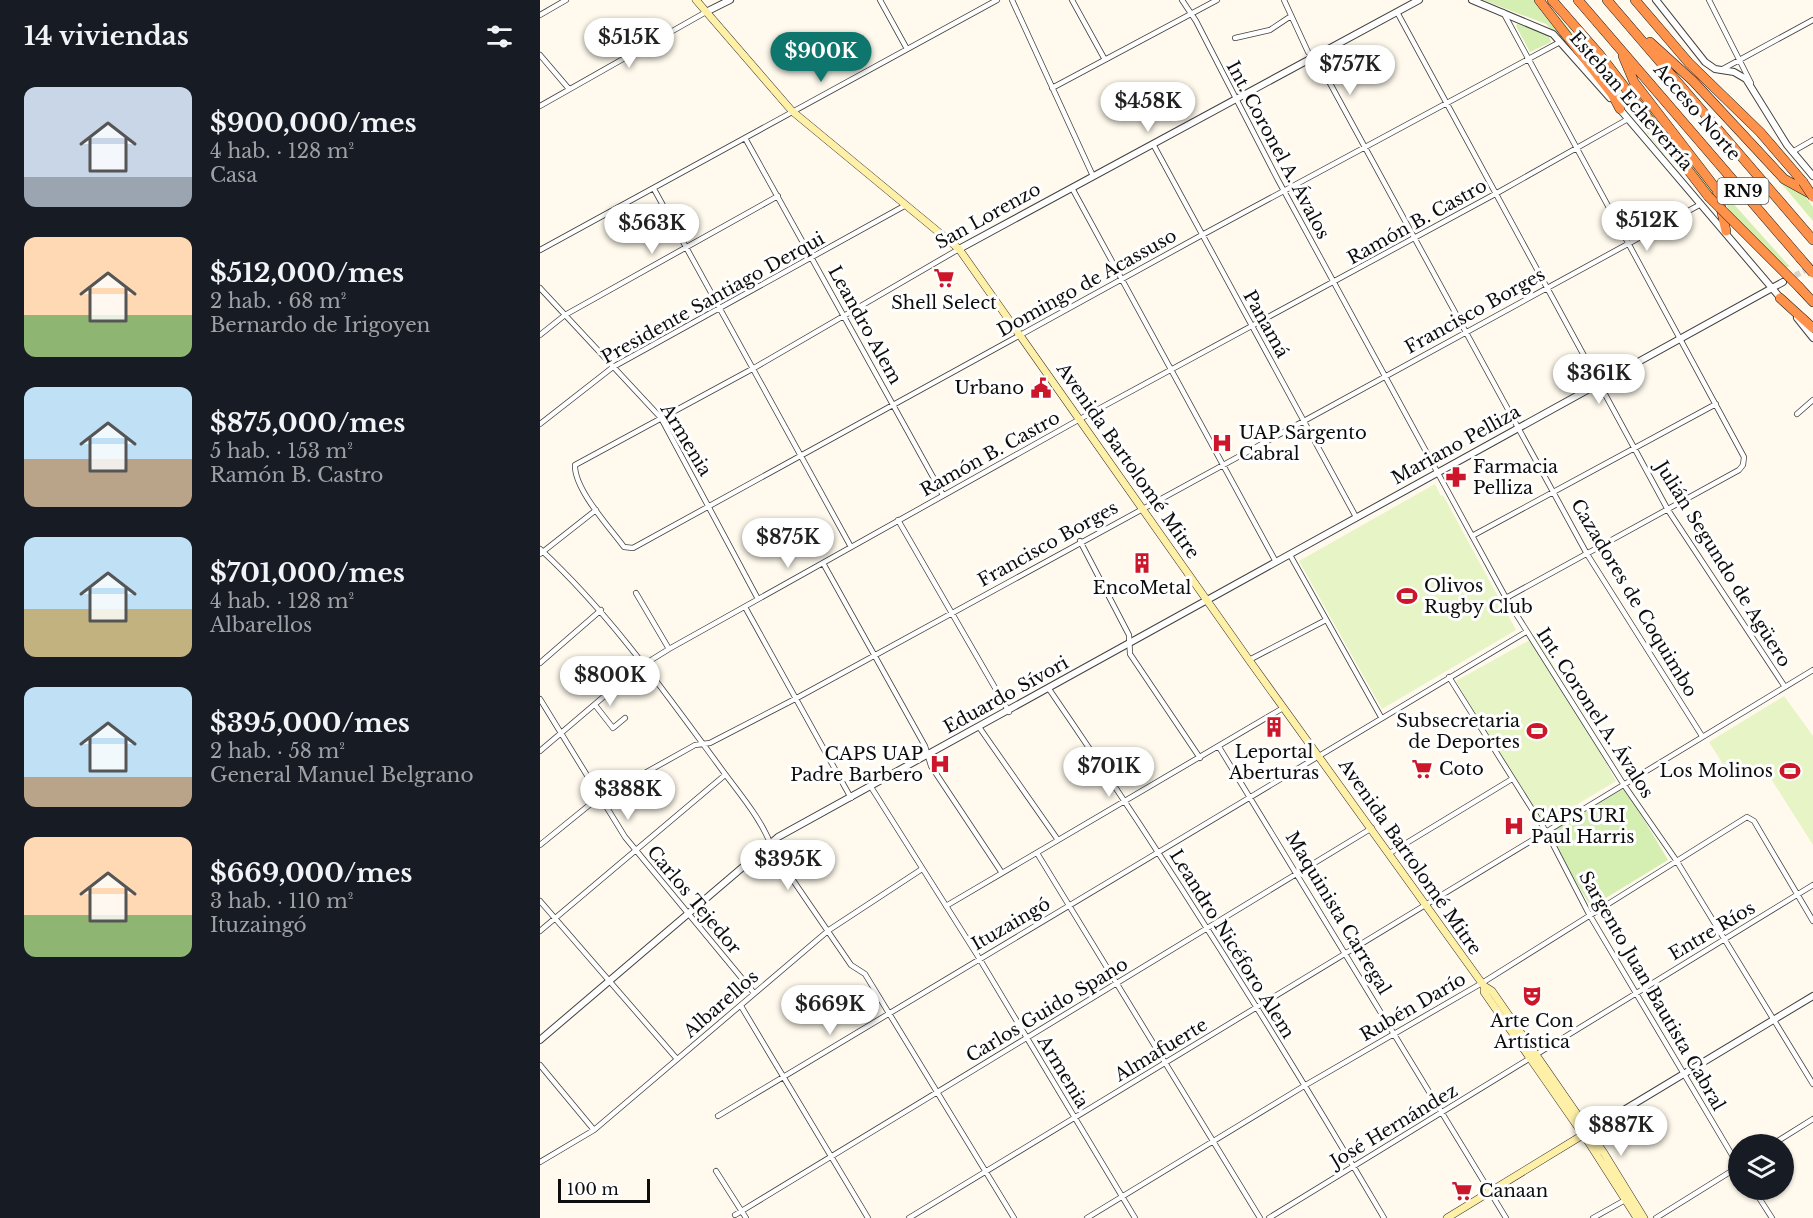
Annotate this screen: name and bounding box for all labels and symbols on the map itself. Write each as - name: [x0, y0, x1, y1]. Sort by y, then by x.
- pin: $515K: [587, 18, 671, 69]
- street label: Esteban Echeverría: [1565, 27, 1697, 175]
- pin: $900K: [779, 32, 863, 83]
- pin: $757K: [1308, 45, 1392, 96]
- street label: Int. Coronel A. Ávalos: [1222, 57, 1335, 243]
- street label: Acceso Norte: [1648, 58, 1745, 165]
- pin: $458K: [1106, 82, 1190, 133]
- street label: Ramón B. Castro: [1343, 175, 1491, 269]
- street label: San Lorenzo: [932, 178, 1044, 254]
- road number: RN9: [1718, 178, 1768, 204]
- pin: $512K: [1605, 201, 1689, 252]
- pin: $563K: [610, 204, 694, 255]
- street label: Domingo de Acassuso: [993, 224, 1181, 342]
- street label: Presidente Santiago Derqui: [598, 227, 828, 369]
- street label: Leandro Alem: [823, 262, 907, 388]
- street label: Francisco Borges: [1401, 263, 1549, 359]
- supermarket icon: Shell Select: [932, 266, 956, 290]
- street label: Panamá: [1238, 286, 1294, 362]
- place label: Shell Select: [891, 292, 997, 314]
- pin: $361K: [1557, 354, 1641, 405]
- street label: Avenida Bartolomé Mitre: [1051, 358, 1204, 563]
- public building icon: Urbano: [1029, 376, 1053, 400]
- place label: Urbano: [955, 377, 1024, 399]
- street label: Armenia: [655, 399, 716, 480]
- street label: Mariano Pelliza: [1388, 401, 1524, 489]
- street label: Ramón B. Castro: [916, 407, 1064, 501]
- place label: UAP Sargento Cabral: [1239, 422, 1367, 465]
- hospital icon: UAP Sargento Cabral: [1210, 431, 1234, 455]
- street label: Julián Segundo de Agüero: [1649, 455, 1796, 671]
- place label: Farmacia Pelliza: [1473, 456, 1558, 499]
- pharmacy icon: Farmacia Pelliza: [1444, 465, 1468, 489]
- street label: Cazadores de Coquimbo: [1566, 495, 1702, 701]
- street label: Francisco Borges: [974, 496, 1122, 592]
- pin: $875K: [746, 518, 830, 569]
- building icon: EncoMetal: [1130, 551, 1154, 575]
- place label: Olivos Rugby Club: [1424, 575, 1533, 618]
- place label: EncoMetal: [1093, 577, 1191, 599]
- sports icon: Olivos Rugby Club: [1395, 584, 1419, 608]
- street label: Int. Coronel A. Ávalos: [1532, 623, 1659, 802]
- street label: Eduardo Sívori: [940, 652, 1072, 738]
- pin: $800K: [568, 656, 652, 707]
- place label: Subsecretaria de Deportes: [1396, 710, 1520, 753]
- building icon: Leportal Aberturas: [1262, 715, 1286, 739]
- sports icon: Subsecretaria de Deportes: [1525, 719, 1549, 743]
- place label: Leportal Aberturas: [1228, 741, 1319, 784]
- place label: CAPS UAP Padre Barbero: [790, 743, 923, 786]
- pin: $701K: [1067, 747, 1151, 798]
- hospital icon: CAPS UAP Padre Barbero: [928, 752, 952, 776]
- street label: Avenida Bartolomé Mitre: [1333, 754, 1486, 959]
- supermarket icon: Coto: [1410, 757, 1434, 781]
- place label: Coto: [1439, 758, 1484, 780]
- sports icon: Los Molinos: [1778, 759, 1802, 783]
- place label: Los Molinos: [1660, 760, 1773, 782]
- pin: $388K: [586, 770, 670, 821]
- place label: CAPS URI Paul Harris: [1531, 805, 1634, 848]
- hospital icon: CAPS URI Paul Harris: [1502, 814, 1526, 838]
- street label: Maquinista Carregal: [1281, 827, 1395, 999]
- pin: $395K: [746, 840, 830, 891]
- street label: Carlos Tejedor: [642, 841, 746, 959]
- street label: Leandro Nicéforo Alem: [1165, 846, 1299, 1042]
- street label: Sargento Juan Bautista Cabral: [1574, 867, 1730, 1115]
- street label: Ituzaingó: [968, 893, 1054, 955]
- street label: Entre Ríos: [1665, 897, 1759, 965]
- street label: Carlos Guido Spano: [962, 953, 1132, 1067]
- street label: Albarellos: [678, 966, 763, 1043]
- street label: Rubén Darío: [1356, 968, 1470, 1046]
- theatre icon: Arte Con Artística: [1520, 984, 1544, 1008]
- pin: $669K: [788, 985, 872, 1036]
- place label: Arte Con Artística: [1489, 1010, 1574, 1053]
- street label: Almafuerte: [1110, 1014, 1211, 1087]
- street label: Armenia: [1032, 1031, 1093, 1112]
- street label: José Hernández: [1325, 1079, 1462, 1174]
- pin: $887K: [1579, 1106, 1663, 1157]
- scale bar: [558, 1176, 650, 1204]
- supermarket icon: Canaan: [1450, 1179, 1474, 1203]
- place label: Canaan: [1479, 1180, 1548, 1202]

